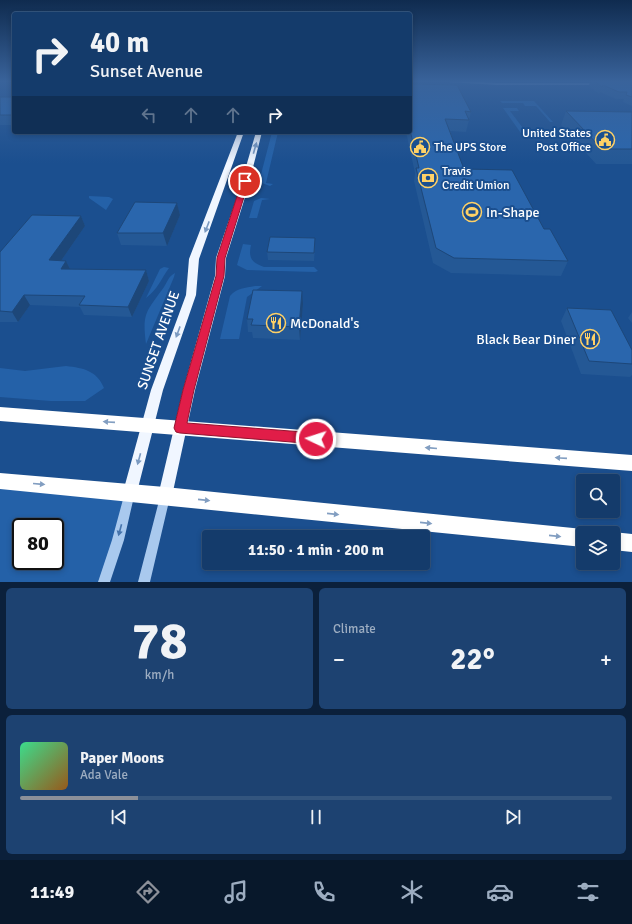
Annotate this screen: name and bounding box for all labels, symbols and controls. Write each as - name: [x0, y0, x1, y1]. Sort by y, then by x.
- text: 40 m: [90, 26, 149, 60]
- icon: right: [24, 28, 76, 80]
- text: Sunset Avenue: [90, 60, 203, 82]
- icon: left: [138, 104, 160, 126]
- icon: ahead: [180, 104, 202, 126]
- icon: ahead: [222, 104, 244, 126]
- icon: right: [264, 104, 286, 126]
- place label: United States Post Office: [522, 126, 591, 155]
- public building icon: United States Post Office: [594, 129, 616, 151]
- public building icon: The UPS Store: [409, 136, 431, 158]
- place label: The UPS Store: [434, 140, 506, 155]
- one-way arrow: [252, 142, 258, 154]
- pin: [228, 164, 262, 198]
- place label: Travis Credit Umion: [442, 164, 509, 193]
- bank icon: Travis Credit Umion: [417, 167, 439, 189]
- icon: arrive: [234, 170, 256, 192]
- sports icon: In-Shape: [461, 201, 483, 223]
- place label: In-Shape: [486, 204, 540, 221]
- one-way arrow: [203, 221, 209, 233]
- street label: SUNSET AVENUE: [134, 289, 183, 392]
- restaurant icon: McDonald's: [265, 312, 287, 334]
- place label: McDonald's: [290, 315, 359, 332]
- one-way arrow: [175, 326, 181, 338]
- restaurant icon: Black Bear Diner: [579, 328, 601, 350]
- place label: Black Bear Diner: [476, 331, 577, 348]
- position arrow: [295, 418, 337, 460]
- one-way arrow: [103, 419, 115, 426]
- one-way arrow: [425, 444, 437, 451]
- one-way arrow: [136, 453, 142, 465]
- one-way arrow: [555, 454, 567, 461]
- map controls: [576, 474, 620, 570]
- button: search: [576, 474, 620, 518]
- one-way arrow: [33, 481, 45, 488]
- one-way arrow: [198, 497, 210, 503]
- one-way arrow: [327, 510, 339, 517]
- speed limit sign: 80: [12, 518, 64, 570]
- one-way arrow: [420, 520, 432, 527]
- one-way arrow: [117, 524, 123, 536]
- button: layers: [576, 526, 620, 570]
- one-way arrow: [549, 532, 561, 539]
- text: 11:50 · 1 min · 200 m: [248, 541, 384, 559]
- text: 78: [131, 609, 188, 673]
- text: Climate: [333, 621, 376, 637]
- text: 22°: [450, 641, 495, 678]
- text: −: [333, 646, 345, 673]
- text: +: [600, 646, 612, 673]
- text: km/h: [145, 667, 174, 683]
- text: Paper Moons: [80, 749, 164, 767]
- text: Ada Vale: [80, 767, 128, 783]
- icon: previous: [108, 806, 130, 828]
- icon: pause: [305, 806, 327, 828]
- icon: next: [502, 806, 524, 828]
- icon: directions: [134, 878, 162, 906]
- icon: music: [222, 878, 250, 906]
- icon: phone: [310, 878, 338, 906]
- icon: climate: [398, 878, 426, 906]
- icon: car: [486, 878, 514, 906]
- icon: filters: [574, 878, 602, 906]
- text: 11:49: [30, 881, 74, 903]

